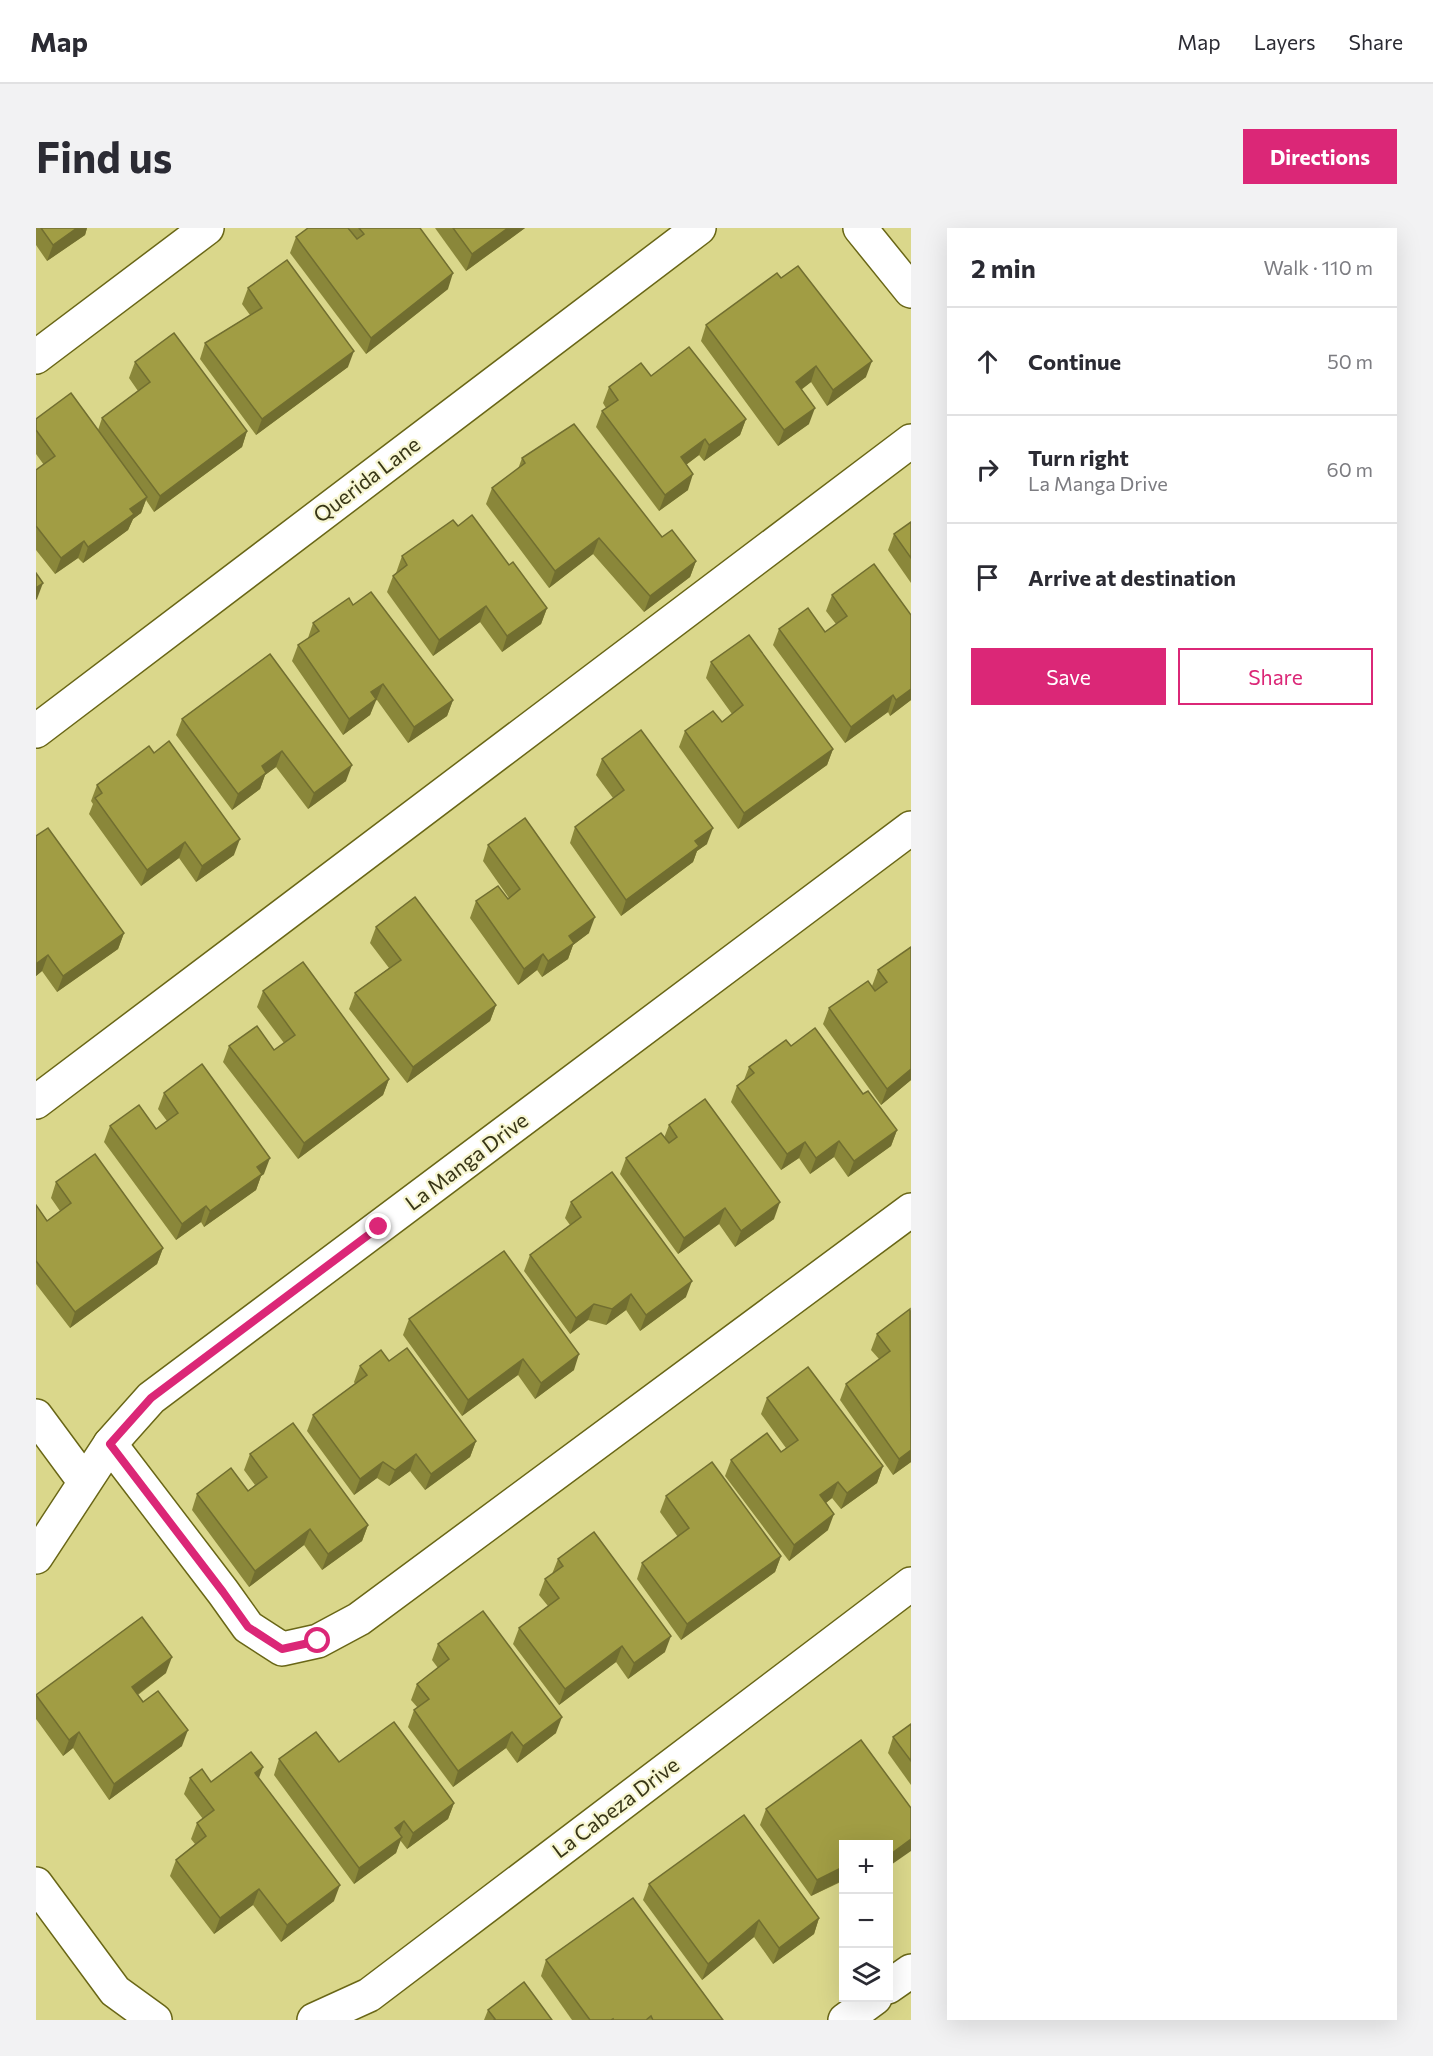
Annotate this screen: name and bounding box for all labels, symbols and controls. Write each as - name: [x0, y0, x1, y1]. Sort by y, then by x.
- text: Map: [30, 24, 88, 58]
- text: Map: [1177, 29, 1221, 54]
- text: Layers: [1254, 29, 1316, 54]
- text: Share: [1349, 29, 1403, 54]
- button: Directions: [1243, 129, 1397, 184]
- text: Find us: [36, 130, 172, 182]
- text: 2 min: [971, 252, 1036, 283]
- text: Walk · 110 m: [1263, 255, 1373, 279]
- icon: ahead: [971, 345, 1004, 378]
- text: Continue: [1028, 348, 1121, 375]
- text: 50 m: [1327, 349, 1373, 373]
- street label: Querida Lane: [308, 431, 424, 527]
- text: Turn right: [1028, 444, 1129, 471]
- icon: right: [971, 453, 1004, 486]
- text: 60 m: [1327, 457, 1373, 481]
- text: La Manga Drive: [1028, 471, 1168, 495]
- icon: arrive: [971, 561, 1004, 594]
- text: Arrive at destination: [1028, 564, 1236, 591]
- button: Save: [971, 648, 1166, 705]
- button: Share: [1178, 648, 1373, 705]
- street label: La Manga Drive: [400, 1107, 532, 1215]
- route end: [365, 1213, 391, 1239]
- route start: [304, 1627, 330, 1653]
- street label: La Cabeza Drive: [547, 1751, 683, 1863]
- map controls: [839, 1840, 893, 2002]
- button: +: [839, 1840, 893, 1894]
- button: −: [839, 1894, 893, 1948]
- button: layers: [839, 1948, 893, 2002]

